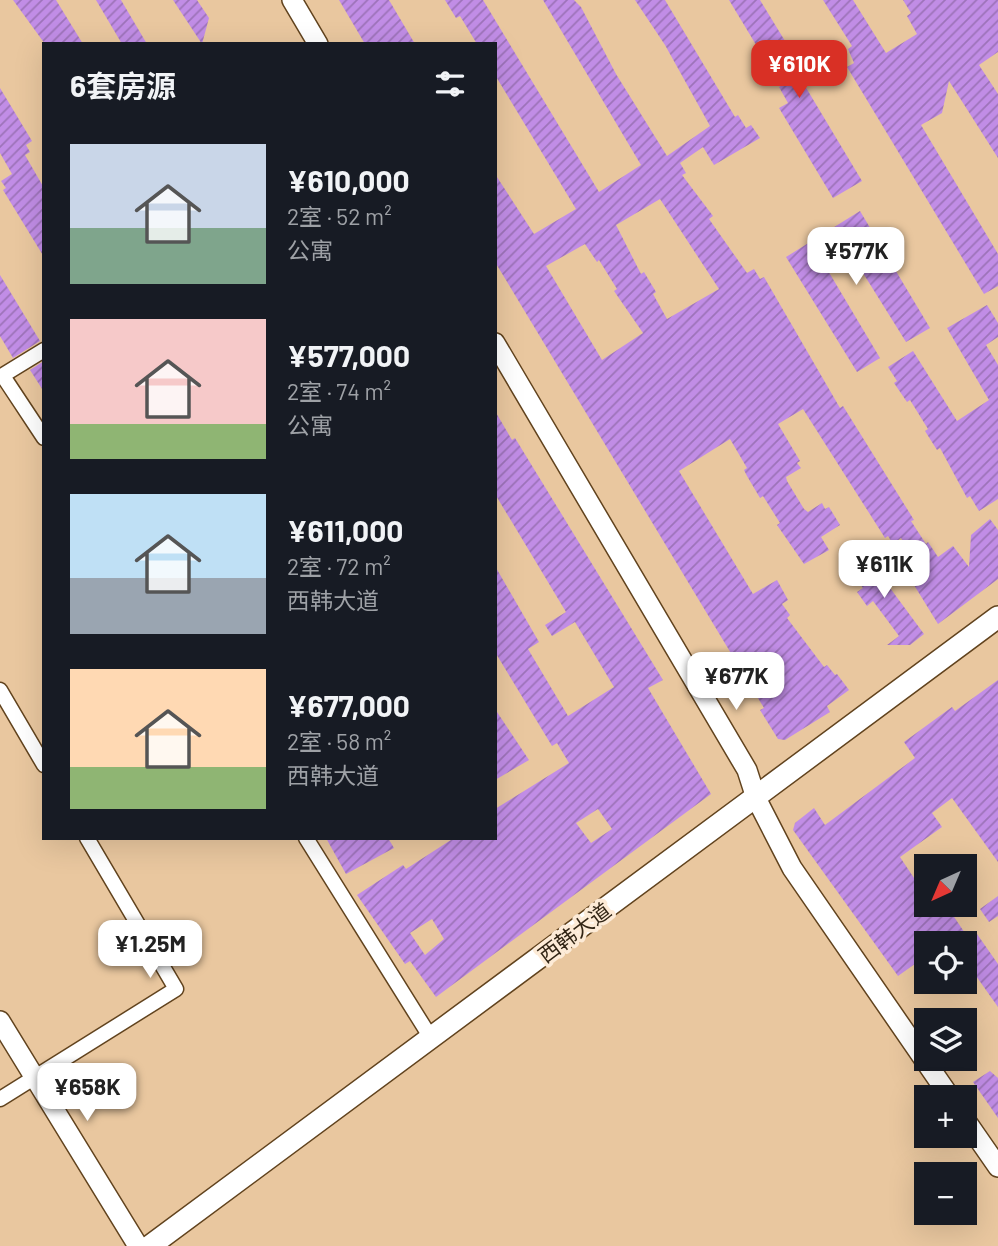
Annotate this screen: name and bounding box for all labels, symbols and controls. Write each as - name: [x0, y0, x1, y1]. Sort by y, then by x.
- pin: ¥610K: [750, 41, 848, 100]
- text: ¥610K: [767, 49, 831, 77]
- icon: filters: [431, 65, 469, 103]
- text: 6套房源: [70, 67, 176, 103]
- text: ¥610,000: [287, 162, 410, 198]
- icon: home: [126, 172, 210, 256]
- text: 2室 · 52 m²: [287, 202, 392, 230]
- pin: ¥577K: [807, 228, 905, 287]
- text: 公寓: [287, 236, 333, 264]
- text: ¥577K: [823, 236, 889, 264]
- text: ¥577,000: [287, 337, 410, 373]
- icon: home: [126, 347, 210, 431]
- text: 2室 · 74 m²: [287, 377, 391, 405]
- text: 公寓: [287, 411, 333, 439]
- text: ¥611,000: [287, 512, 403, 548]
- icon: home: [126, 522, 210, 606]
- pin: ¥611K: [835, 540, 933, 600]
- text: ¥611K: [855, 549, 913, 577]
- text: 2室 · 72 m²: [287, 552, 391, 580]
- text: 西韩大道: [287, 586, 379, 614]
- pin: ¥677K: [687, 652, 785, 712]
- text: ¥677K: [703, 661, 769, 689]
- text: ¥677,000: [287, 687, 410, 723]
- icon: home: [126, 697, 210, 781]
- text: 2室 · 58 m²: [287, 727, 391, 755]
- text: 西韩大道: [287, 761, 379, 789]
- north arrow: [914, 854, 976, 917]
- map controls: [914, 854, 977, 1225]
- street label: 西韩大道: [533, 897, 615, 967]
- pin: ¥1.25M: [93, 920, 207, 980]
- text: ¥1.25M: [114, 929, 186, 957]
- button: locate: [914, 931, 977, 994]
- button: layers: [914, 1008, 977, 1071]
- pin: ¥658K: [38, 1064, 136, 1123]
- text: ¥658K: [53, 1072, 121, 1100]
- button: +: [914, 1085, 977, 1148]
- button: −: [914, 1162, 977, 1225]

